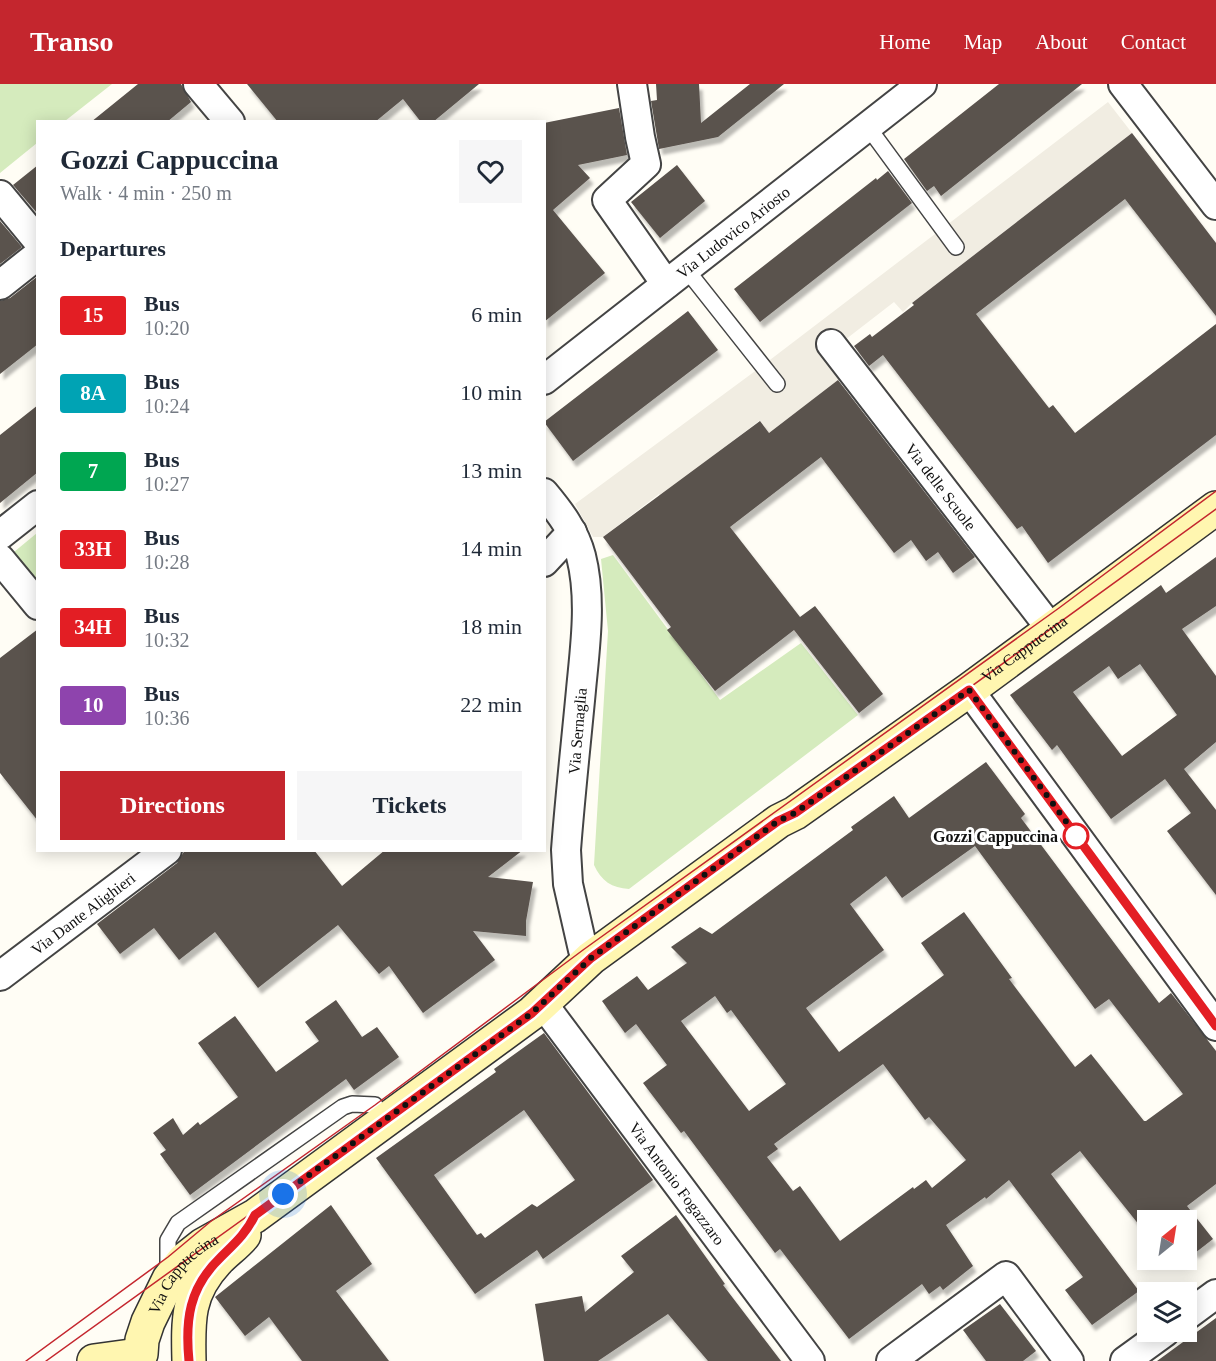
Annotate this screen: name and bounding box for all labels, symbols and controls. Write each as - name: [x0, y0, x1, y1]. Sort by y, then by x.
- text: Transo: [30, 26, 114, 57]
- text: Home: [879, 30, 931, 54]
- text: Map: [964, 30, 1002, 54]
- text: About: [1035, 30, 1088, 54]
- text: Contact: [1121, 30, 1186, 54]
- button: heart: [459, 140, 522, 203]
- text: Gozzi Cappuccina: [60, 144, 279, 175]
- text: Walk · 4 min · 250 m: [60, 182, 232, 204]
- street label: Via Ludovico Ariosto: [673, 183, 793, 282]
- text: Departures: [60, 236, 166, 261]
- text: Bus: [144, 291, 179, 316]
- text: 6 min: [471, 302, 522, 327]
- text: 15: [83, 303, 104, 327]
- text: 10:20: [144, 317, 190, 339]
- text: Bus: [144, 369, 179, 394]
- text: 10 min: [460, 380, 522, 405]
- text: 8A: [80, 381, 106, 405]
- text: 10:24: [144, 395, 190, 417]
- street label: Via delle Scuole: [902, 440, 979, 533]
- text: Bus: [144, 447, 179, 472]
- text: 13 min: [460, 458, 522, 483]
- text: 7: [88, 459, 98, 483]
- text: 10:27: [144, 473, 190, 495]
- text: Bus: [144, 525, 179, 550]
- text: 14 min: [460, 536, 522, 561]
- text: 33H: [74, 537, 112, 561]
- text: 10:28: [144, 551, 190, 573]
- text: Bus: [144, 603, 179, 628]
- street label: Via Cappuccina: [978, 612, 1070, 685]
- text: 18 min: [460, 614, 522, 639]
- text: 34H: [74, 615, 112, 639]
- text: 10:32: [144, 629, 190, 651]
- text: Bus: [144, 681, 179, 706]
- street label: Via Sernaglia: [565, 687, 591, 775]
- text: 22 min: [460, 692, 522, 717]
- text: 10: [83, 693, 104, 717]
- text: 10:36: [144, 707, 190, 729]
- button: Directions: [60, 771, 285, 840]
- button: Tickets: [297, 771, 522, 840]
- marker: Gozzi Cappuccina: [1063, 823, 1089, 849]
- place label: Gozzi Cappuccina: [933, 828, 1058, 846]
- street label: Via Dante Alighieri: [28, 869, 139, 958]
- street label: Via Antonio Fogazzaro: [626, 1119, 728, 1248]
- your location: [268, 1179, 298, 1209]
- north arrow: [1137, 1210, 1197, 1270]
- map controls: [1137, 1210, 1197, 1342]
- street label: Via Cappuccina: [145, 1230, 221, 1317]
- button: layers: [1137, 1282, 1197, 1342]

